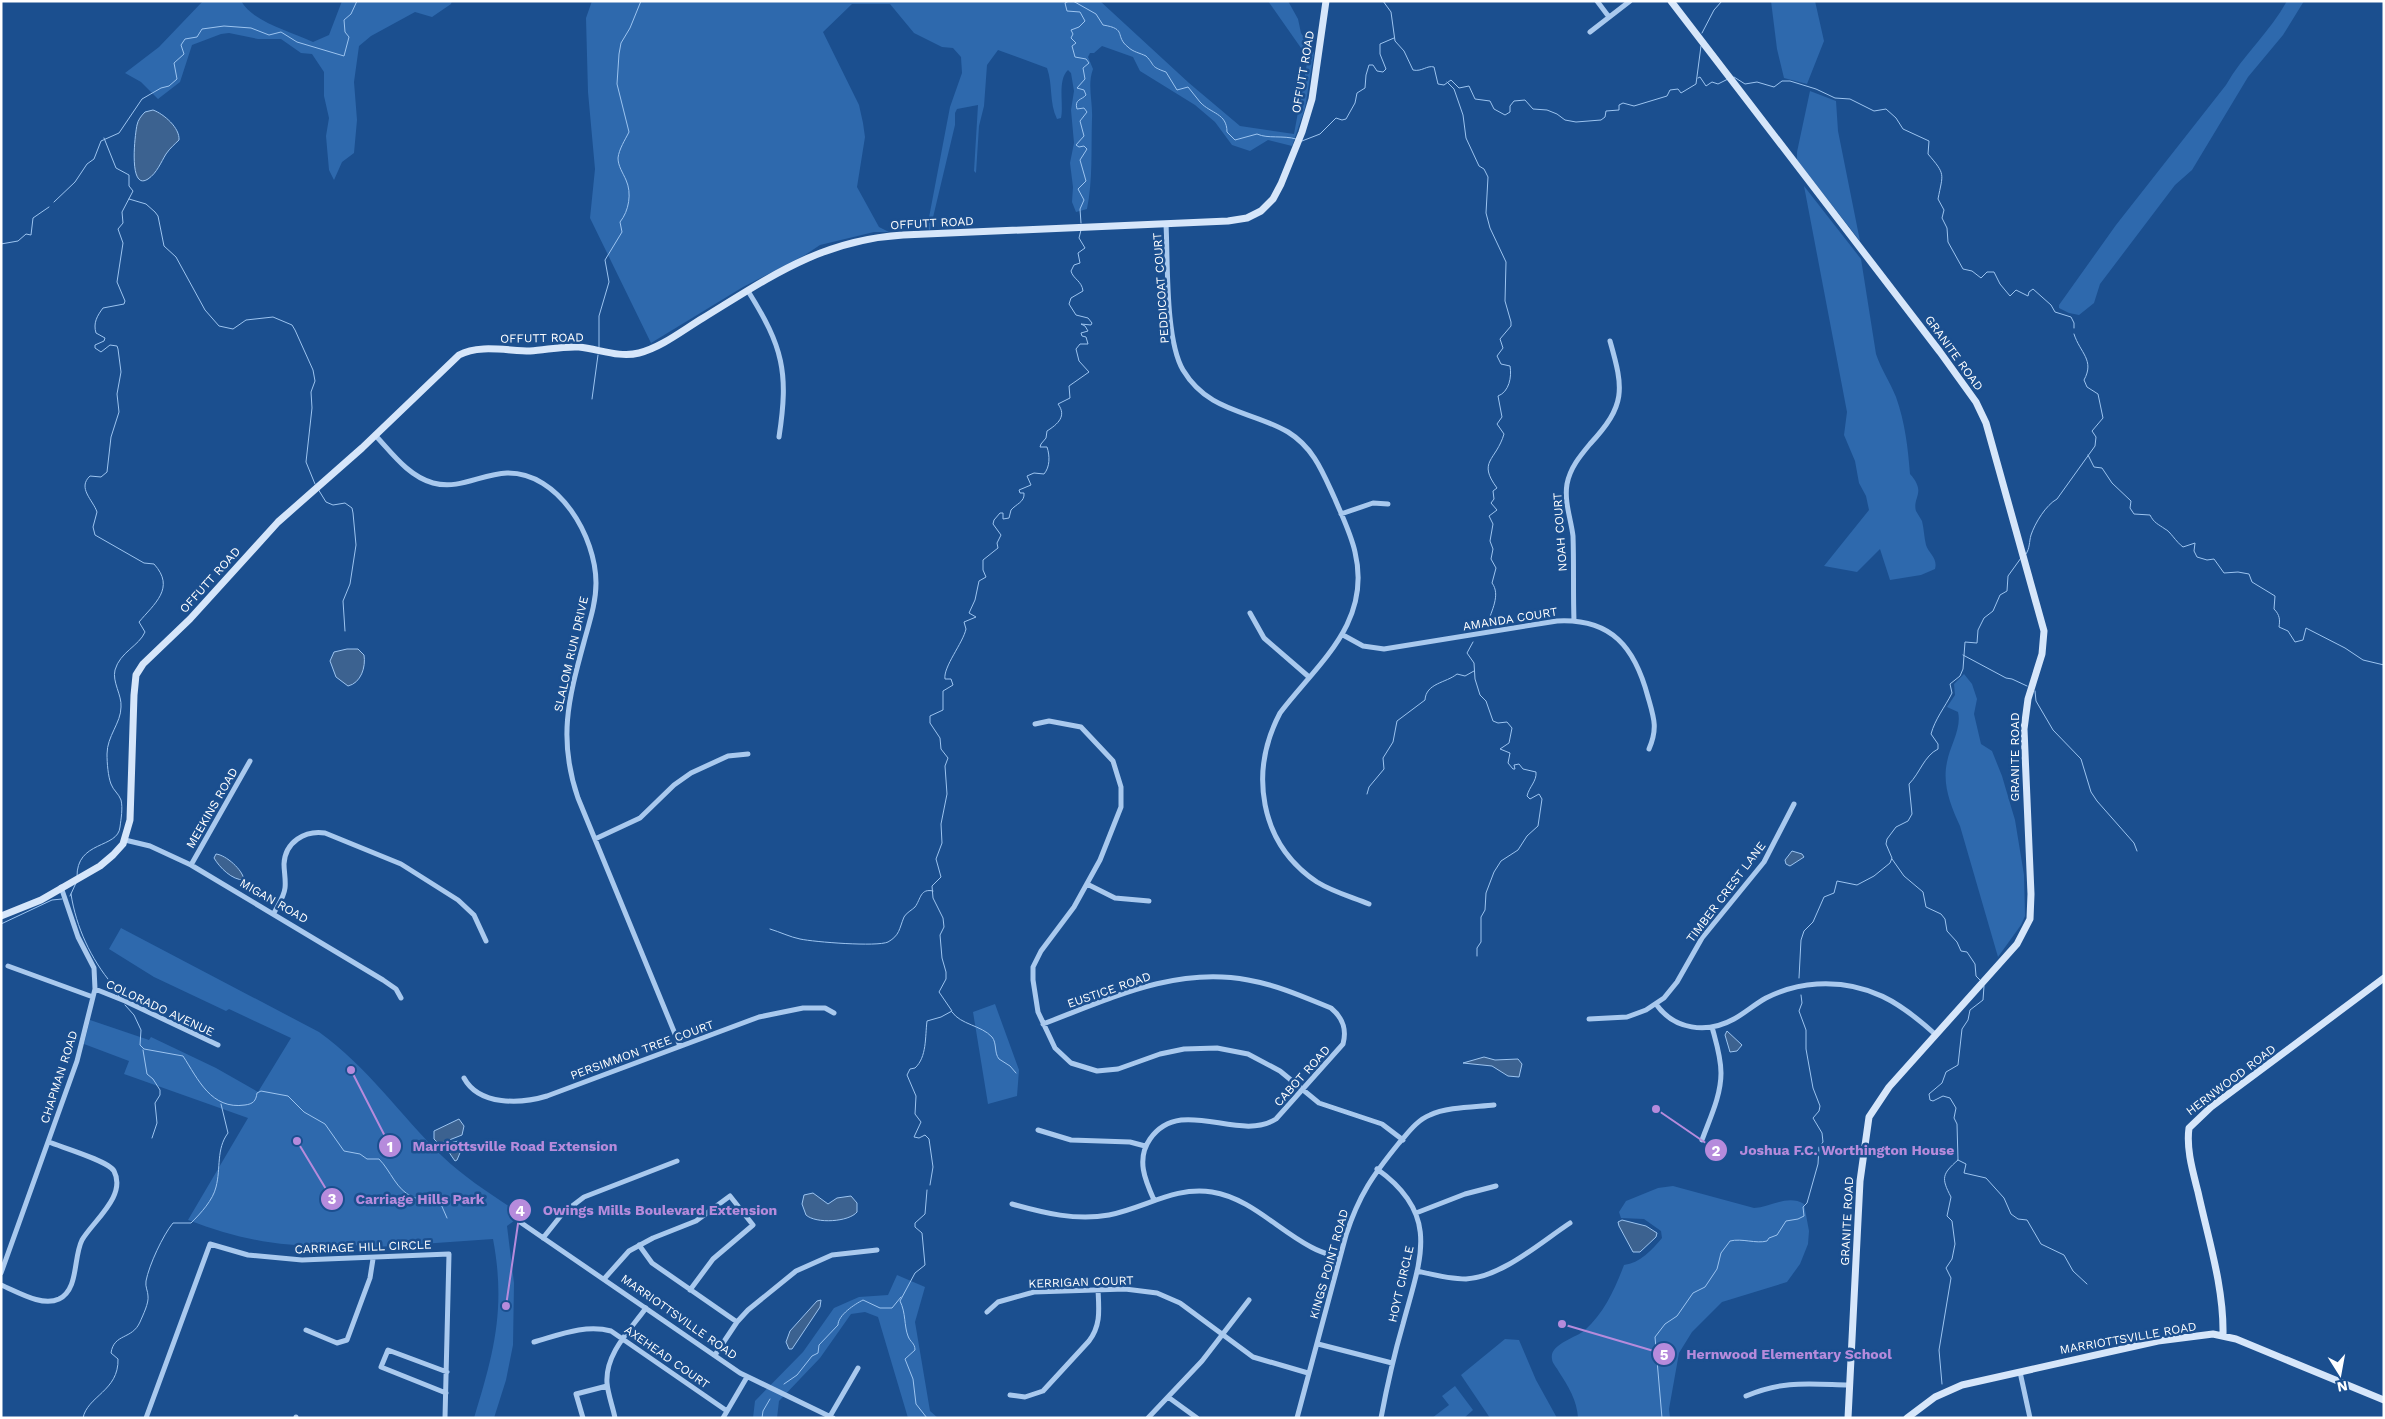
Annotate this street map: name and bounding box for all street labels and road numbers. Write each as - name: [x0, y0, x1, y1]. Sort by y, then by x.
- street label: OFFUTT ROAD: [1289, 30, 1317, 114]
- street label: OFFUTT ROAD: [890, 214, 974, 232]
- street label: PEDDICOAT COURT: [1150, 232, 1172, 344]
- street label: GRANITE ROAD: [1922, 313, 1986, 393]
- street label: OFFUTT ROAD: [500, 330, 584, 346]
- street label: NOAH COURT: [1550, 492, 1570, 572]
- street label: OFFUTT ROAD: [177, 544, 243, 616]
- street label: SLALOM RUN DRIVE: [551, 595, 591, 713]
- street label: AMANDA COURT: [1462, 605, 1558, 633]
- street label: GRANITE ROAD: [2008, 712, 2022, 802]
- street label: MEEKINS ROAD: [183, 765, 241, 851]
- street label: TIMBER CREST LANE: [1684, 839, 1769, 945]
- street label: MIGAN ROAD: [237, 876, 311, 926]
- street label: EUSTICE ROAD: [1065, 969, 1153, 1011]
- street label: COLORADO AVENUE: [104, 977, 217, 1039]
- street label: PERSIMMON TREE COURT: [568, 1018, 716, 1082]
- street label: CHAPMAN ROAD: [37, 1029, 81, 1125]
- street label: HERNWOOD ROAD: [2183, 1042, 2279, 1118]
- street label: CABOT ROAD: [1271, 1043, 1333, 1109]
- street label: GRANITE ROAD: [1838, 1176, 1856, 1266]
- street label: KINGS POINT ROAD: [1307, 1207, 1351, 1321]
- street label: CARRIAGE HILL CIRCLE: [294, 1238, 432, 1256]
- street label: HOYT CIRCLE: [1385, 1244, 1417, 1324]
- street label: MARRIOTTSVILLE ROAD: [618, 1271, 740, 1363]
- street label: KERRIGAN COURT: [1028, 1273, 1134, 1291]
- street label: MARRIOTTSVILLE ROAD: [2058, 1319, 2198, 1357]
- street label: AXEHEAD COURT: [622, 1322, 712, 1392]

